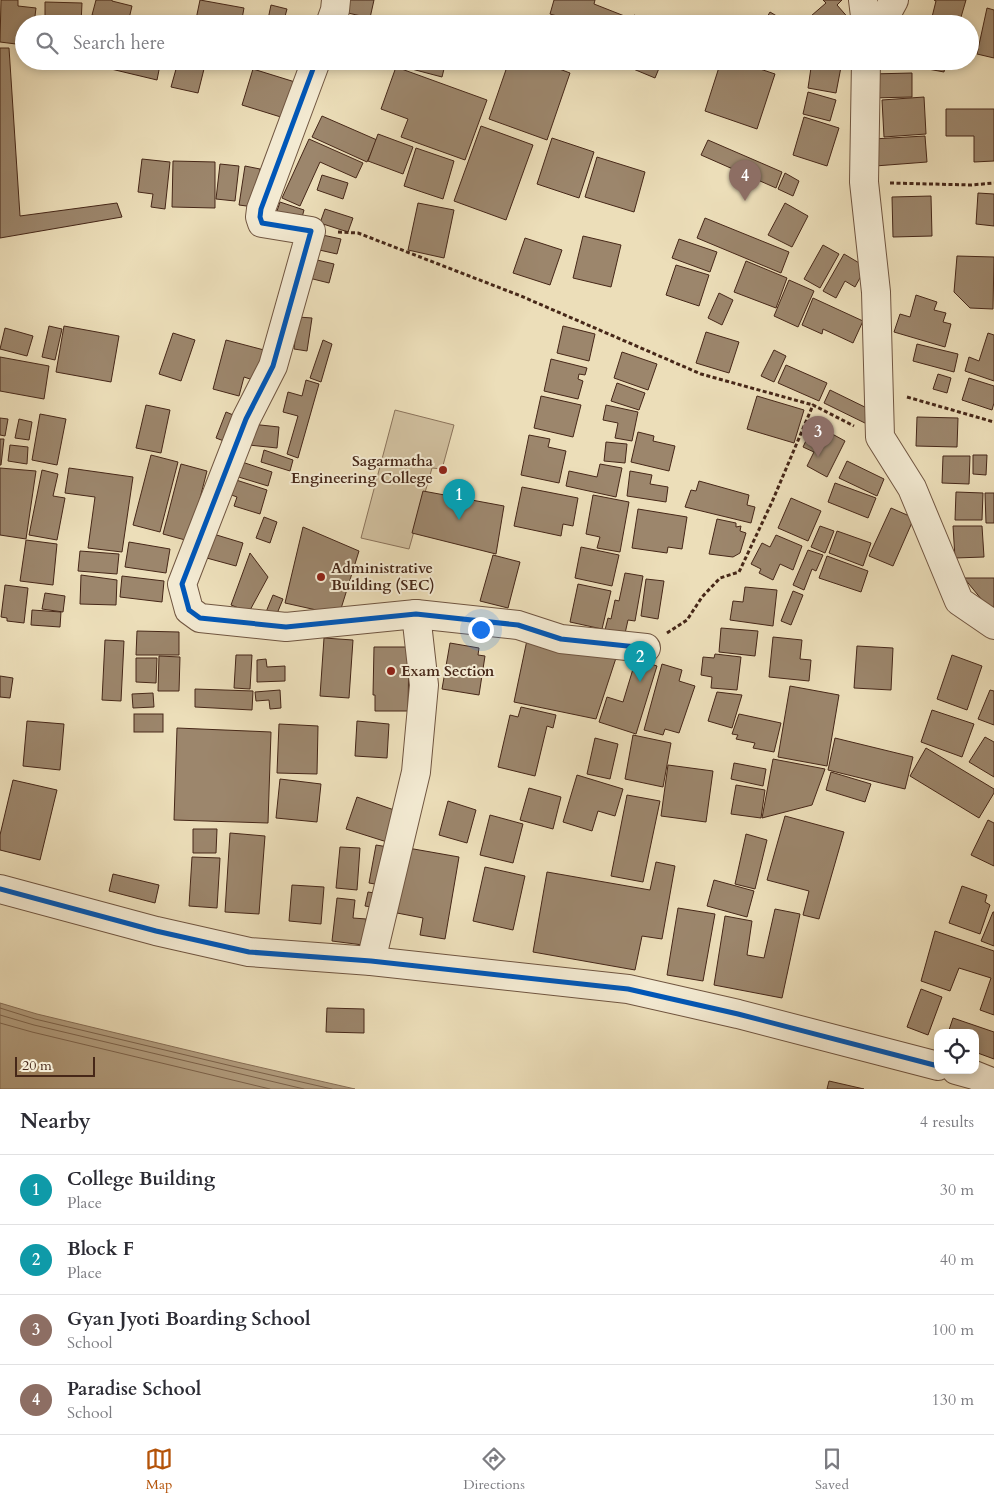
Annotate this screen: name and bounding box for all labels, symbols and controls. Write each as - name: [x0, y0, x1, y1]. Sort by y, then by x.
- search box: [15, 15, 979, 70]
- icon: search: [33, 29, 61, 57]
- text: Search here: [73, 30, 165, 56]
- pin: 4: [729, 160, 761, 201]
- pin: 3: [802, 416, 834, 457]
- place label: Sagarmatha Engineering College: [291, 451, 434, 488]
- marker: Sagarmatha Engineering College: [437, 464, 449, 476]
- pin: 1: [443, 479, 475, 520]
- place label: Administrative Building (SEC): [331, 558, 435, 595]
- marker: Administrative Building (SEC): [315, 571, 327, 583]
- your location: [468, 617, 494, 643]
- pin: 2: [624, 641, 656, 682]
- place label: Exam Section: [401, 661, 495, 681]
- marker: Exam Section: [385, 665, 397, 677]
- map controls: [934, 1029, 979, 1074]
- button: locate: [934, 1029, 979, 1074]
- scale bar: [15, 1054, 95, 1077]
- text: 20 m: [22, 1056, 52, 1075]
- text: Nearby: [20, 1107, 91, 1136]
- text: 4 results: [920, 1111, 974, 1133]
- text: College Building: [67, 1166, 215, 1192]
- text: 1: [32, 1179, 40, 1201]
- text: 30 m: [940, 1179, 974, 1201]
- text: Place: [67, 1192, 102, 1214]
- text: Block F: [67, 1236, 134, 1262]
- text: 2: [32, 1249, 40, 1271]
- text: 40 m: [940, 1249, 974, 1271]
- text: Place: [67, 1262, 102, 1284]
- text: Gyan Jyoti Boarding School: [67, 1306, 310, 1332]
- text: 3: [32, 1319, 40, 1341]
- text: 100 m: [932, 1319, 974, 1341]
- text: School: [67, 1332, 112, 1354]
- text: Paradise School: [67, 1376, 201, 1402]
- text: 4: [32, 1389, 40, 1411]
- text: 130 m: [932, 1389, 974, 1411]
- text: School: [67, 1402, 112, 1424]
- tab: Map: [145, 1445, 173, 1494]
- tab: Directions: [463, 1445, 525, 1494]
- tab: Saved: [815, 1445, 849, 1494]

